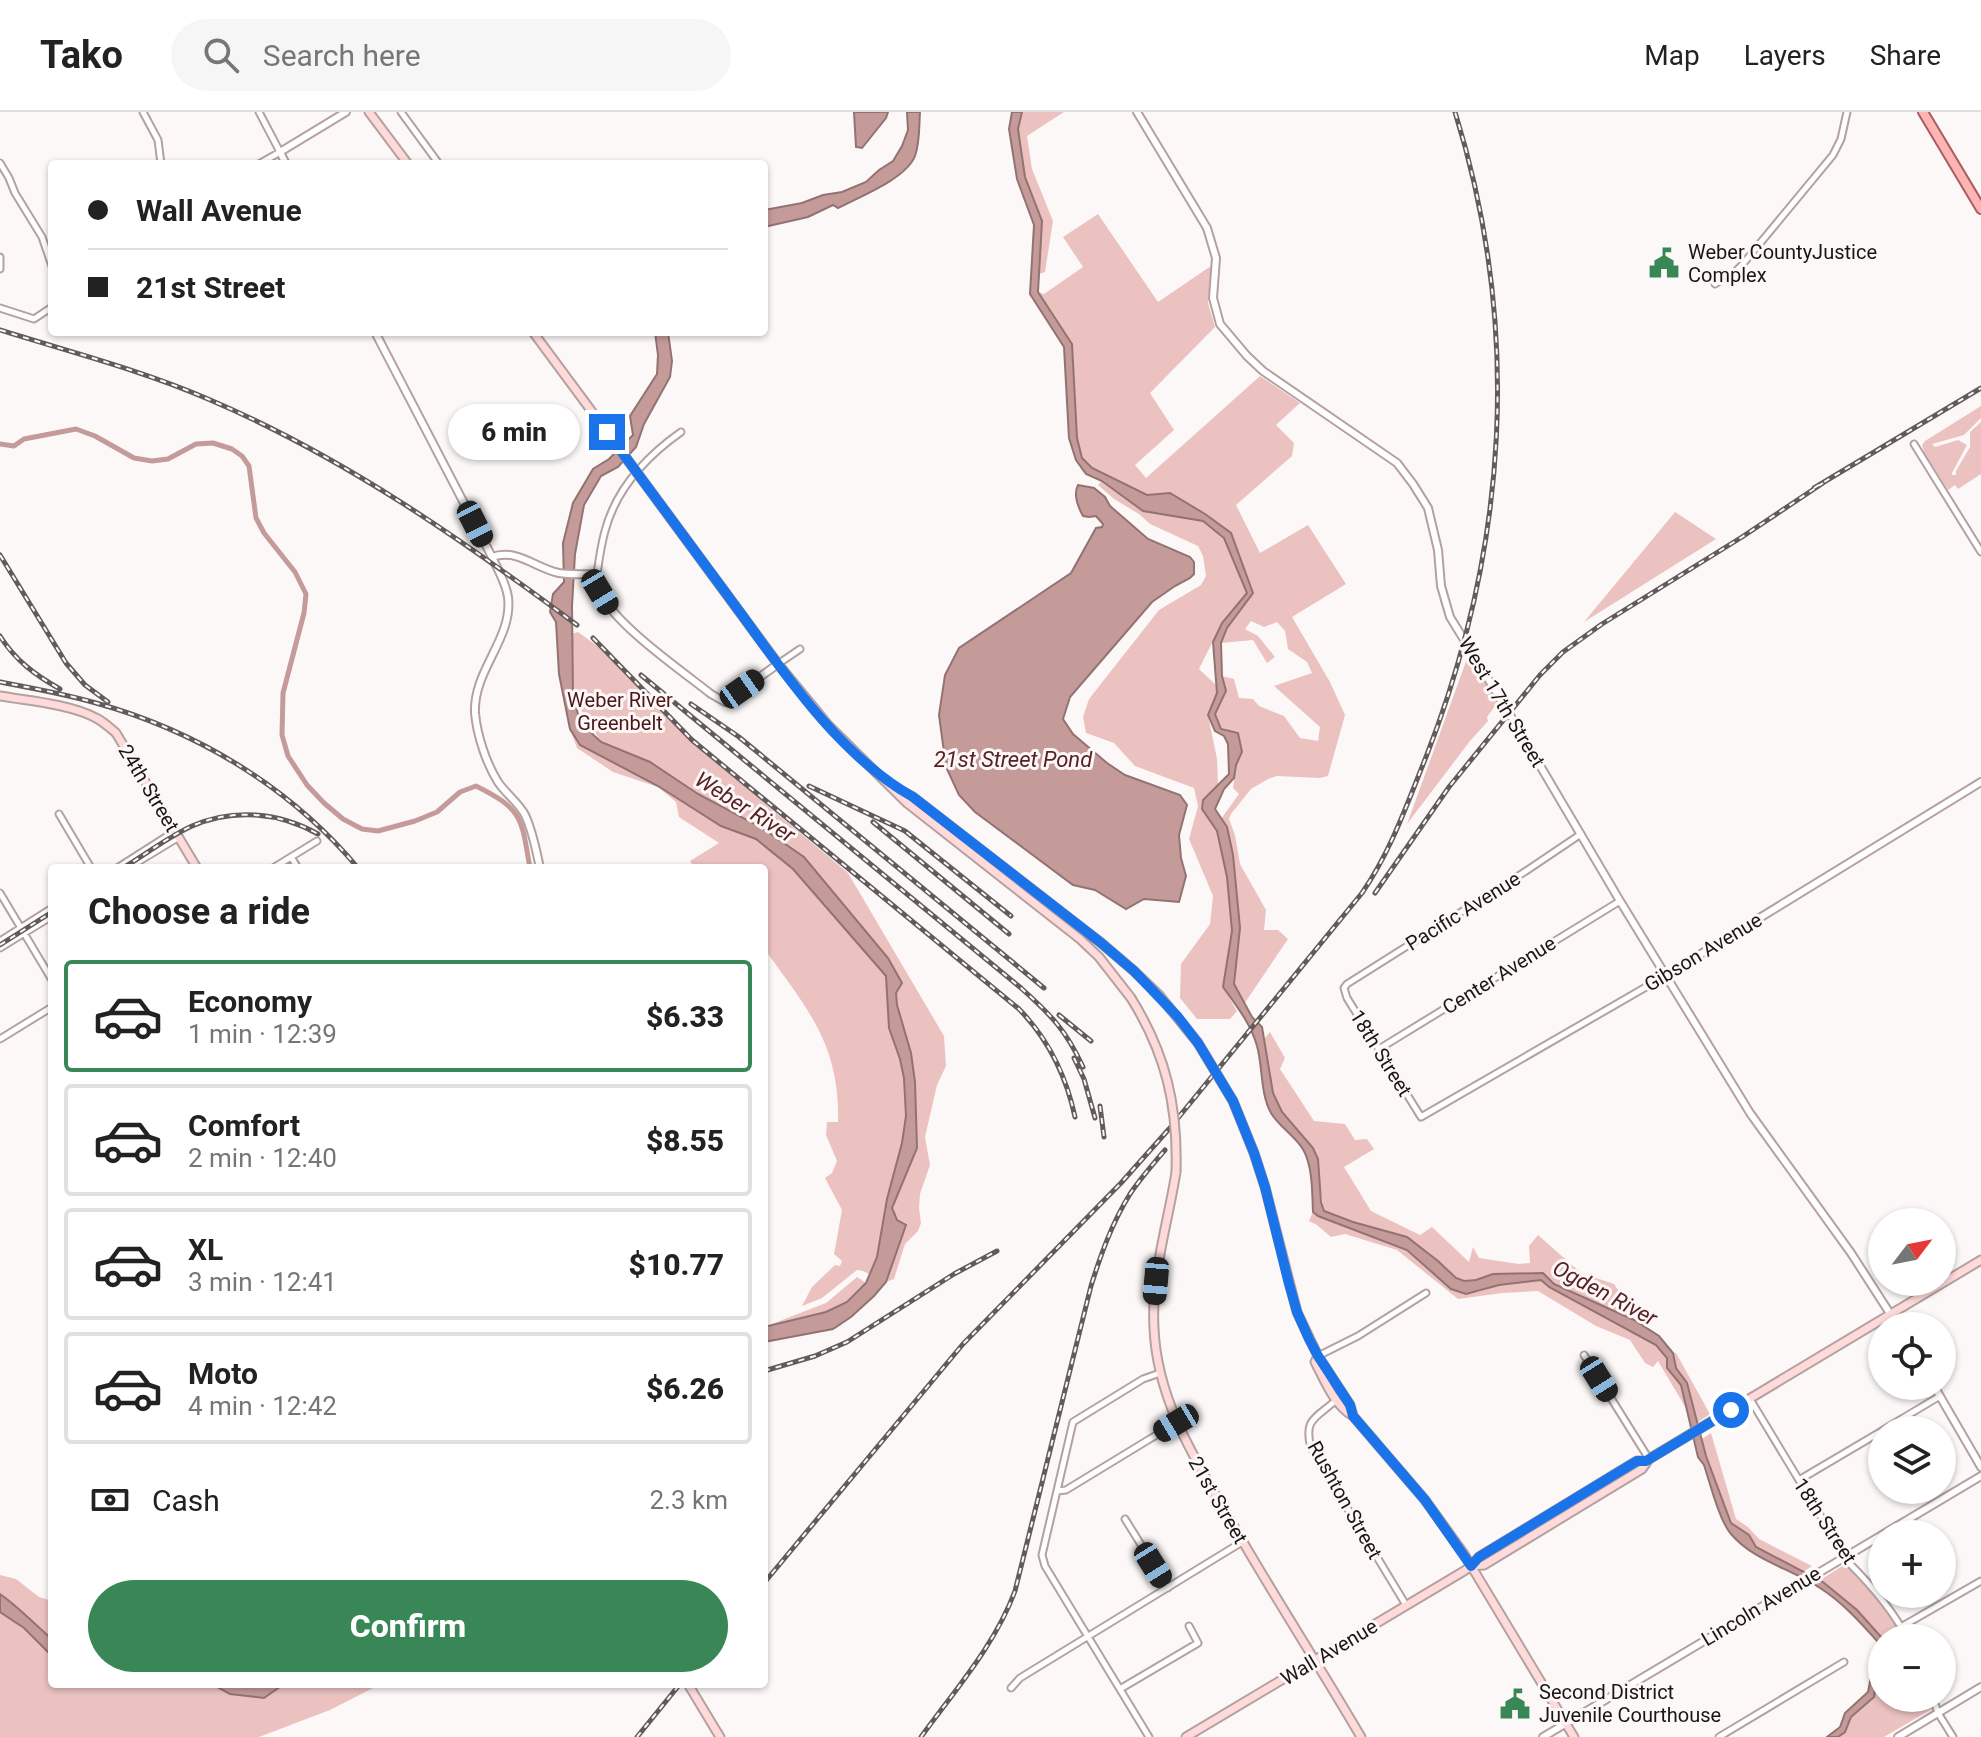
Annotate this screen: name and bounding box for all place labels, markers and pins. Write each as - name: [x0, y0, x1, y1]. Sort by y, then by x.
- place label: Weber CountyJustice Complex: [1688, 240, 1877, 287]
- public building icon: Weber CountyJustice Complex: [1647, 246, 1681, 280]
- place label: Second District Juvenile Courthouse: [1539, 1680, 1721, 1727]
- public building icon: Second District Juvenile Courthouse: [1498, 1687, 1532, 1721]

